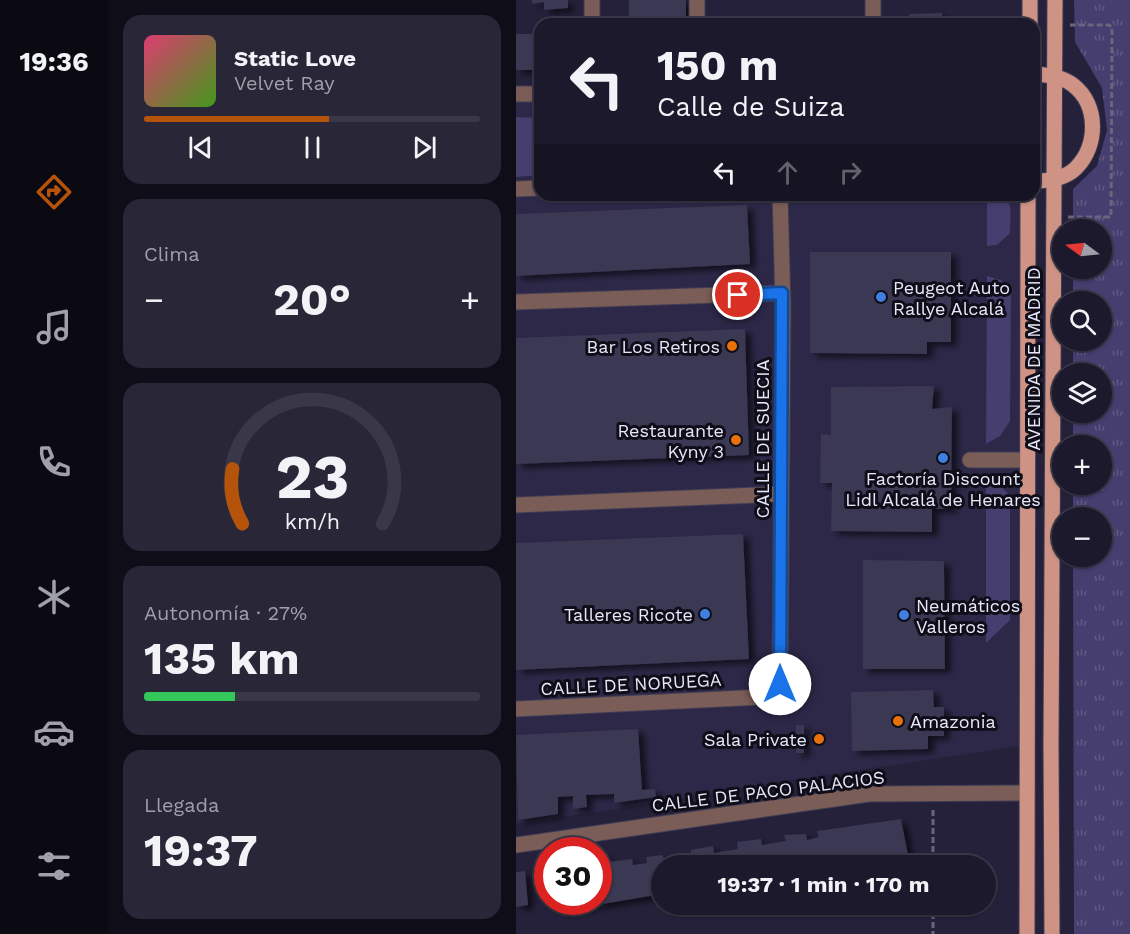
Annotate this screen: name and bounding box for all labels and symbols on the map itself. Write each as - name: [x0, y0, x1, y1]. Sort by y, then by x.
- north arrow: [1052, 219, 1112, 279]
- street label: AVENIDA DE MADRID: [1023, 267, 1044, 451]
- pin: [712, 269, 763, 320]
- place label: Peugeot Auto Rallye Alcalá: [893, 277, 1010, 319]
- marker: Peugeot Auto Rallye Alcalá: [874, 290, 888, 304]
- place label: Bar Los Retiros: [587, 336, 720, 357]
- marker: Bar Los Retiros: [725, 339, 739, 353]
- street label: CALLE DE SUECIA: [752, 359, 773, 519]
- place label: Restaurante Kyny 3: [617, 420, 724, 462]
- marker: Restaurante Kyny 3: [729, 433, 743, 447]
- marker: Factoría Discount Lidl Alcalá de Henares: [936, 451, 950, 465]
- place label: Factoría Discount Lidl Alcalá de Henares: [845, 468, 1041, 510]
- place label: Neumáticos Valleros: [916, 595, 1020, 637]
- place label: Talleres Ricote: [564, 604, 693, 625]
- marker: Talleres Ricote: [698, 607, 712, 621]
- marker: Neumáticos Valleros: [897, 608, 911, 622]
- position arrow: [748, 652, 812, 716]
- street label: CALLE DE NORUEGA: [540, 669, 722, 699]
- place label: Amazonia: [910, 711, 996, 732]
- marker: Amazonia: [891, 714, 905, 728]
- place label: Sala Private: [704, 729, 807, 750]
- marker: Sala Private: [812, 732, 826, 746]
- street label: CALLE DE PACO PALACIOS: [650, 766, 886, 816]
- speed limit sign: 30: [534, 837, 612, 915]

